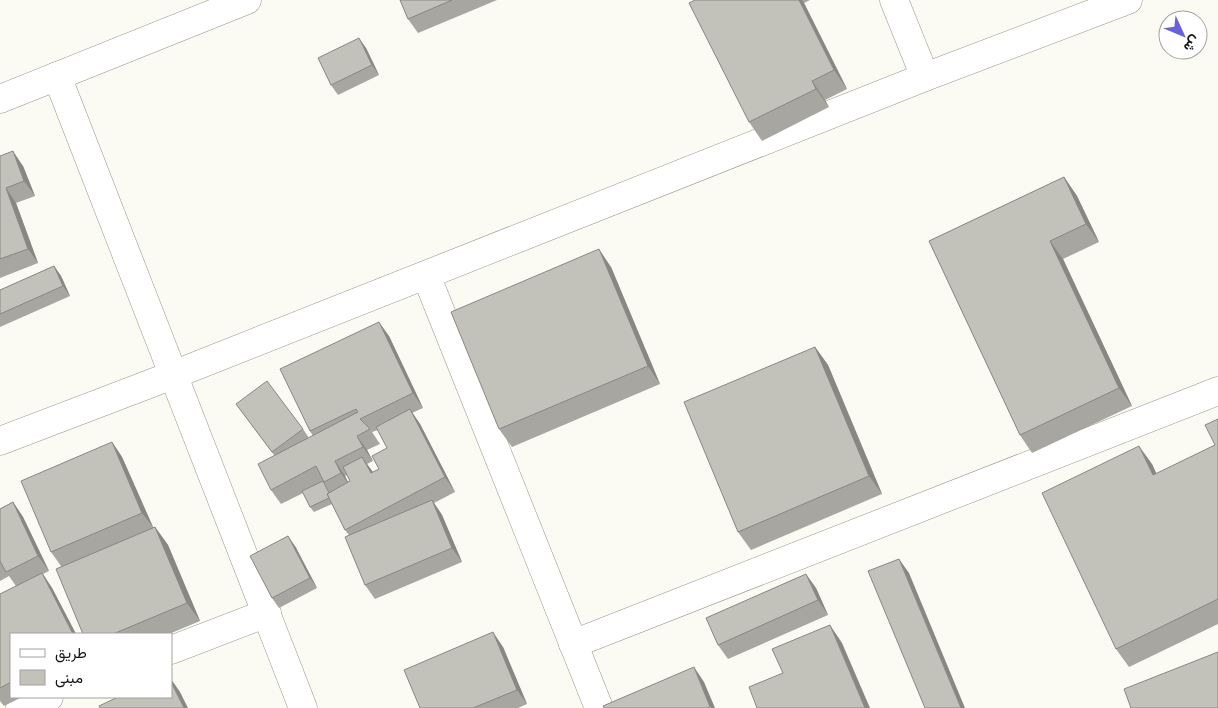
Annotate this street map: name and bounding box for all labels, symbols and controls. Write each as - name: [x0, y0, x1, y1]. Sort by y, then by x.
- north arrow: [1158, 10, 1208, 60]
- text: ش: [1180, 32, 1205, 56]
- legend: [10, 633, 172, 698]
- text: طريق: [55, 643, 87, 663]
- text: مبنى: [55, 668, 83, 688]

